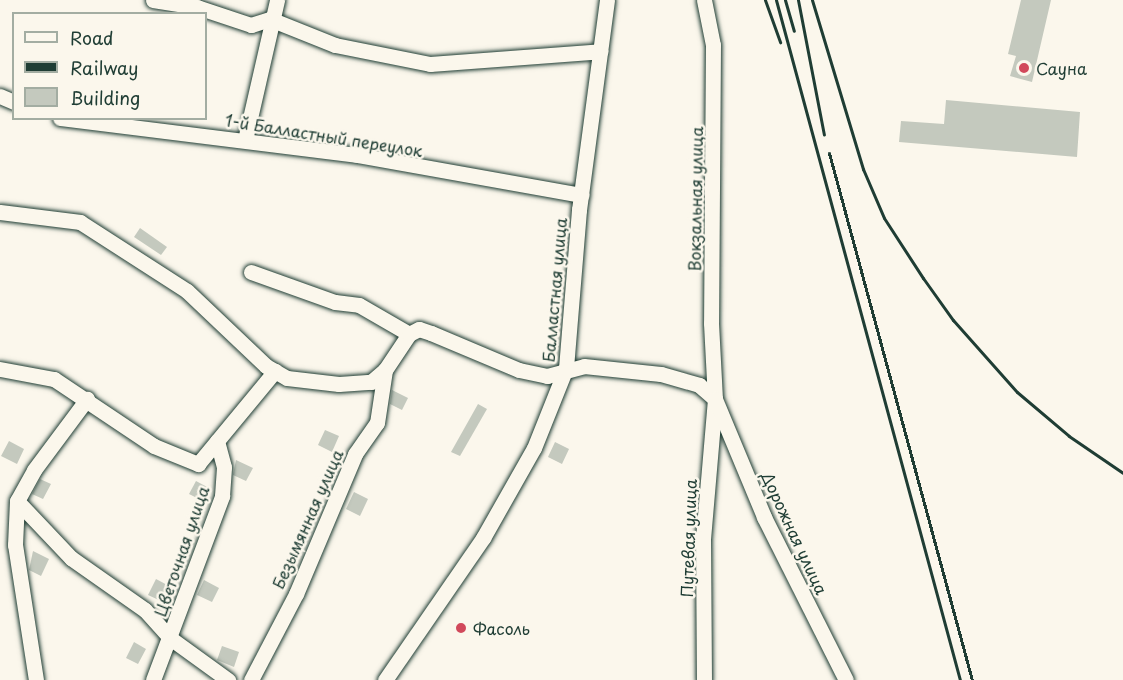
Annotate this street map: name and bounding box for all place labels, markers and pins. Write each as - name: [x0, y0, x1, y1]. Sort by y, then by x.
- place label: Сауна: [1036, 58, 1087, 78]
- marker: Сауна: [1017, 61, 1031, 75]
- place label: Фасоль: [473, 618, 530, 638]
- marker: Фасоль: [454, 621, 468, 635]

